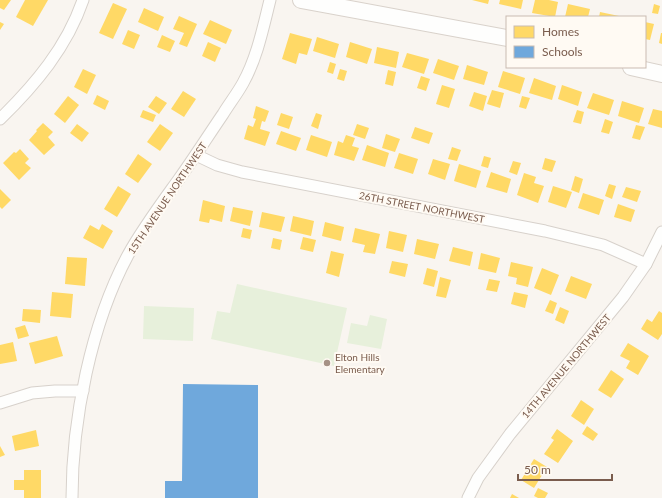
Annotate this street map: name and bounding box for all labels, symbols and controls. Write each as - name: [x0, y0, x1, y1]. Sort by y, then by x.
- legend: [506, 16, 646, 68]
- text: Homes: [542, 24, 579, 39]
- text: Schools: [542, 44, 583, 59]
- street label: 15TH AVENUE NORTHWEST: [125, 140, 209, 256]
- street label: 26TH STREET NORTHWEST: [358, 189, 486, 225]
- street label: 14TH AVENUE NORTHWEST: [519, 311, 613, 420]
- place label: Elton Hills Elementary: [335, 351, 386, 375]
- marker: Elton Hills Elementary: [322, 358, 332, 368]
- scale bar: [518, 456, 612, 482]
- text: 50 m: [524, 462, 551, 477]

